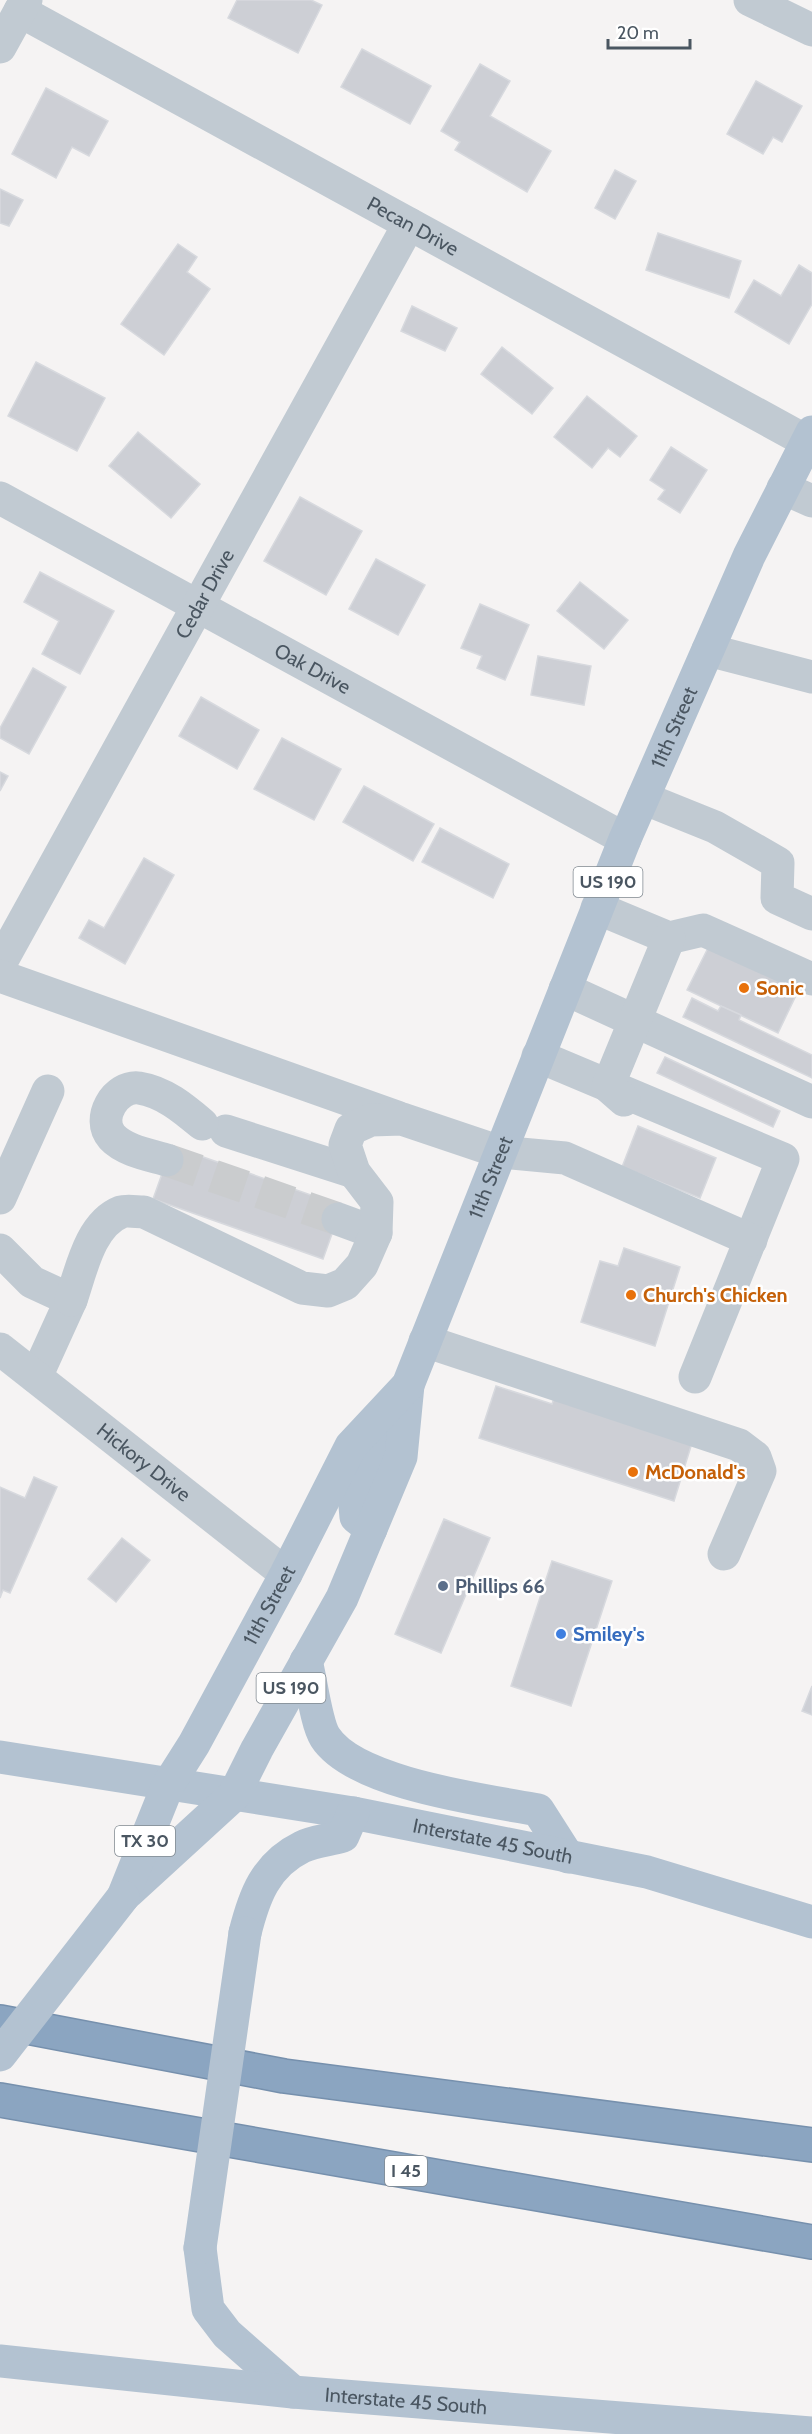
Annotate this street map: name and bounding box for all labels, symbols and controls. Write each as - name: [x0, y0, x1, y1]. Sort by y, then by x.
- scale bar: [608, 12, 690, 50]
- text: 20 m: [617, 22, 659, 44]
- street label: Pecan Drive: [363, 191, 463, 261]
- street label: Cedar Drive: [170, 545, 239, 643]
- street label: Oak Drive: [270, 638, 355, 699]
- street label: 11th Street: [646, 683, 702, 772]
- road number: US 190: [574, 867, 642, 897]
- place label: Sonic: [756, 976, 804, 1000]
- marker: Sonic: [737, 981, 751, 995]
- street label: 11th Street: [463, 1132, 518, 1222]
- place label: Church's Chicken: [643, 1283, 787, 1307]
- marker: Church's Chicken: [624, 1288, 638, 1302]
- street label: Hickory Drive: [92, 1418, 196, 1506]
- place label: McDonald's: [645, 1460, 746, 1484]
- marker: McDonald's: [626, 1465, 640, 1479]
- street label: 11th Street: [238, 1561, 300, 1649]
- place label: Phillips 66: [455, 1574, 545, 1598]
- marker: Phillips 66: [436, 1579, 450, 1593]
- place label: Smiley's: [573, 1622, 645, 1646]
- marker: Smiley's: [554, 1627, 568, 1641]
- road number: US 190: [256, 1673, 326, 1703]
- street label: Interstate 45 South: [411, 1813, 575, 1869]
- road number: TX 30: [115, 1826, 175, 1856]
- road number: I 45: [385, 2156, 427, 2186]
- street label: Interstate 45 South: [324, 2383, 488, 2419]

